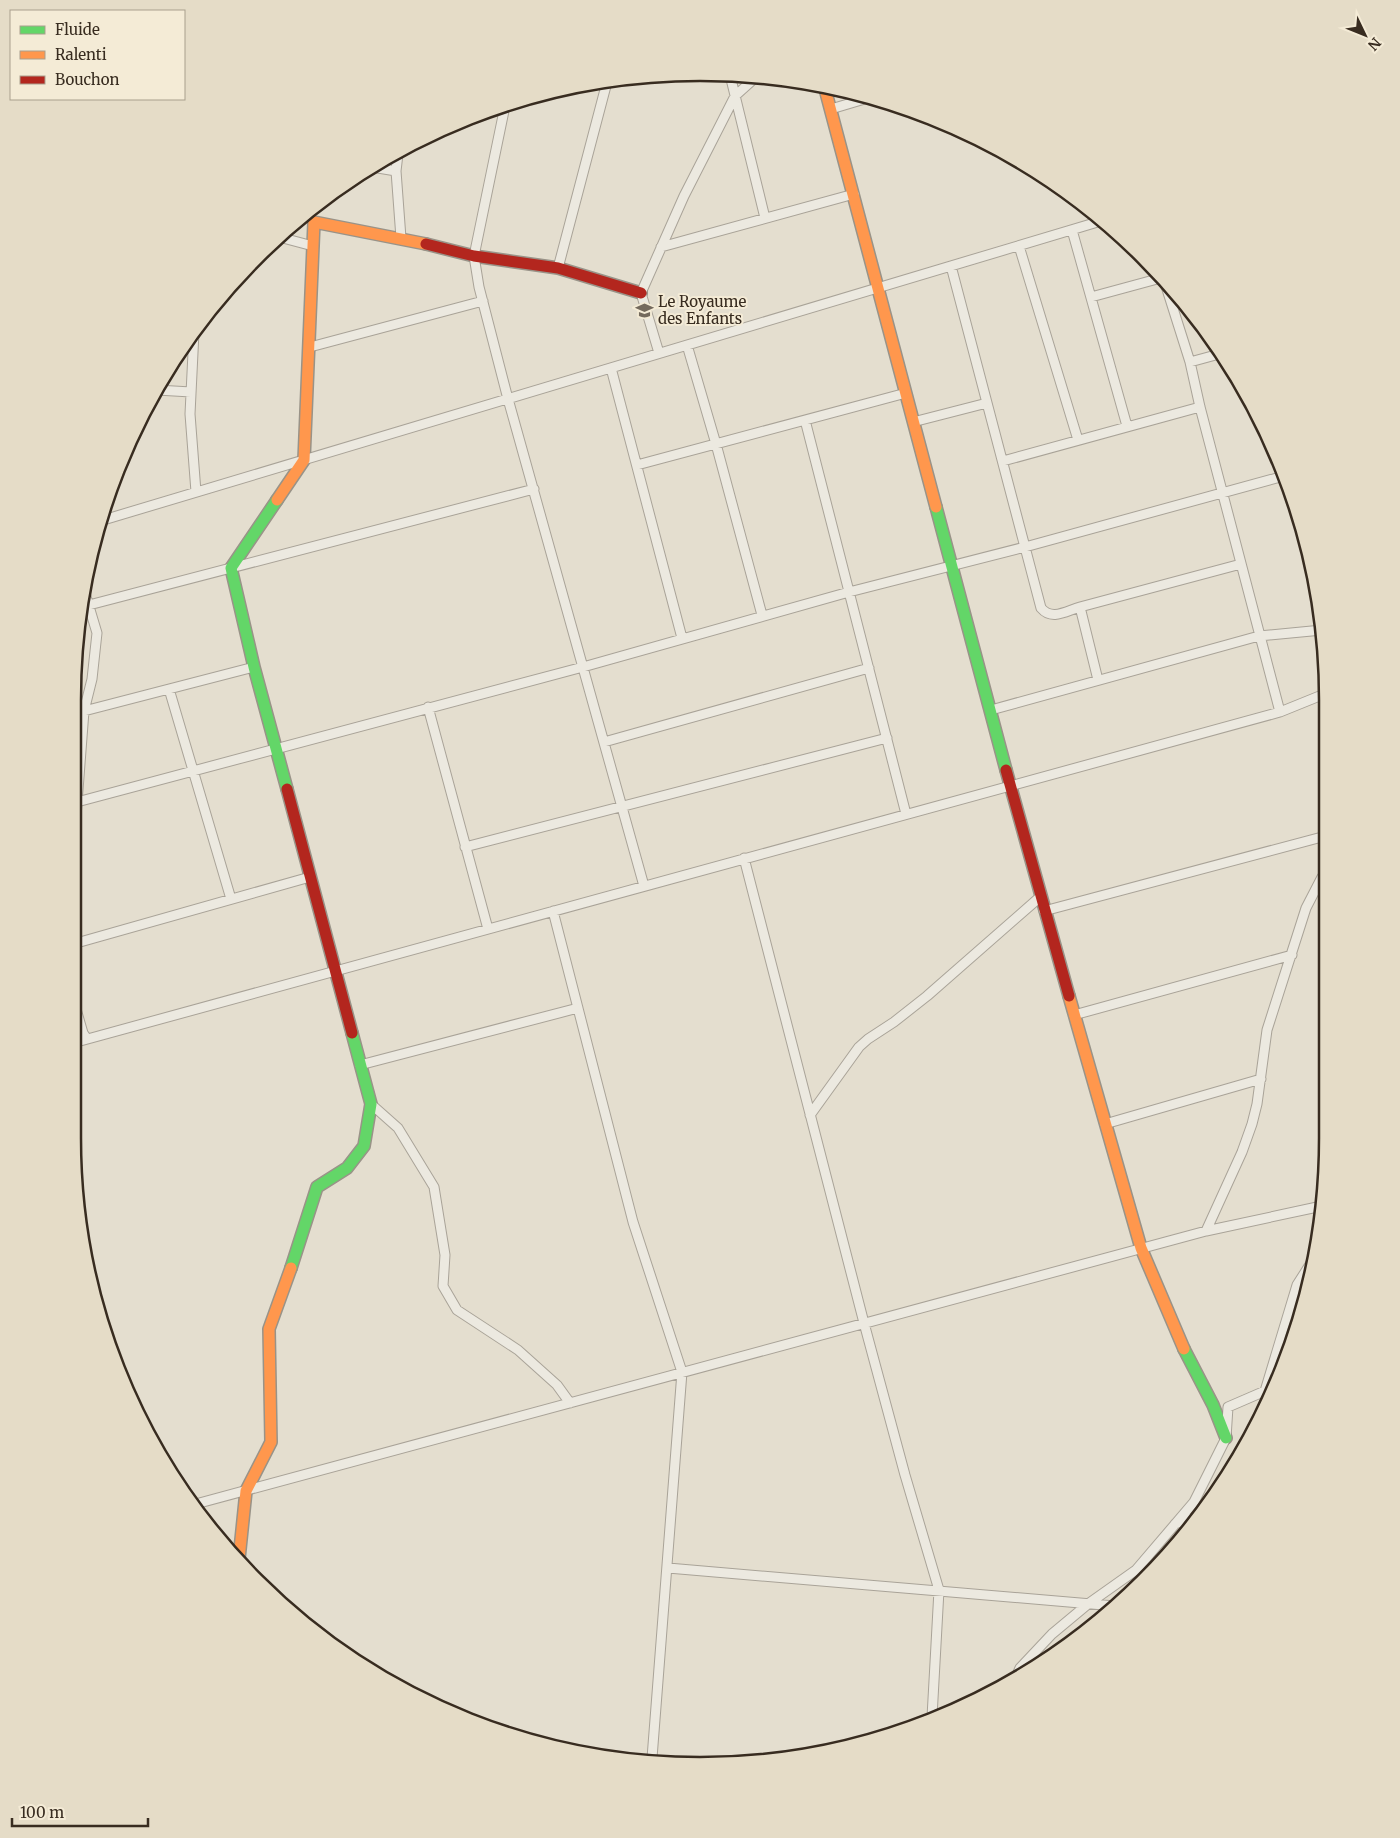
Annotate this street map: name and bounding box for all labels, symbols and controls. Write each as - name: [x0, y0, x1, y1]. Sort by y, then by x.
- legend: [10, 10, 185, 100]
- north arrow: [1340, 10, 1390, 60]
- text: Fluide: [55, 20, 100, 39]
- text: N: [1364, 34, 1385, 54]
- text: Ralenti: [55, 45, 107, 64]
- text: Bouchon: [55, 70, 119, 89]
- place label: Le Royaume des Enfants: [658, 292, 746, 328]
- school or university icon: Le Royaume des Enfants: [634, 300, 654, 320]
- scale bar: [12, 1796, 149, 1828]
- text: 100 m: [20, 1803, 64, 1822]

